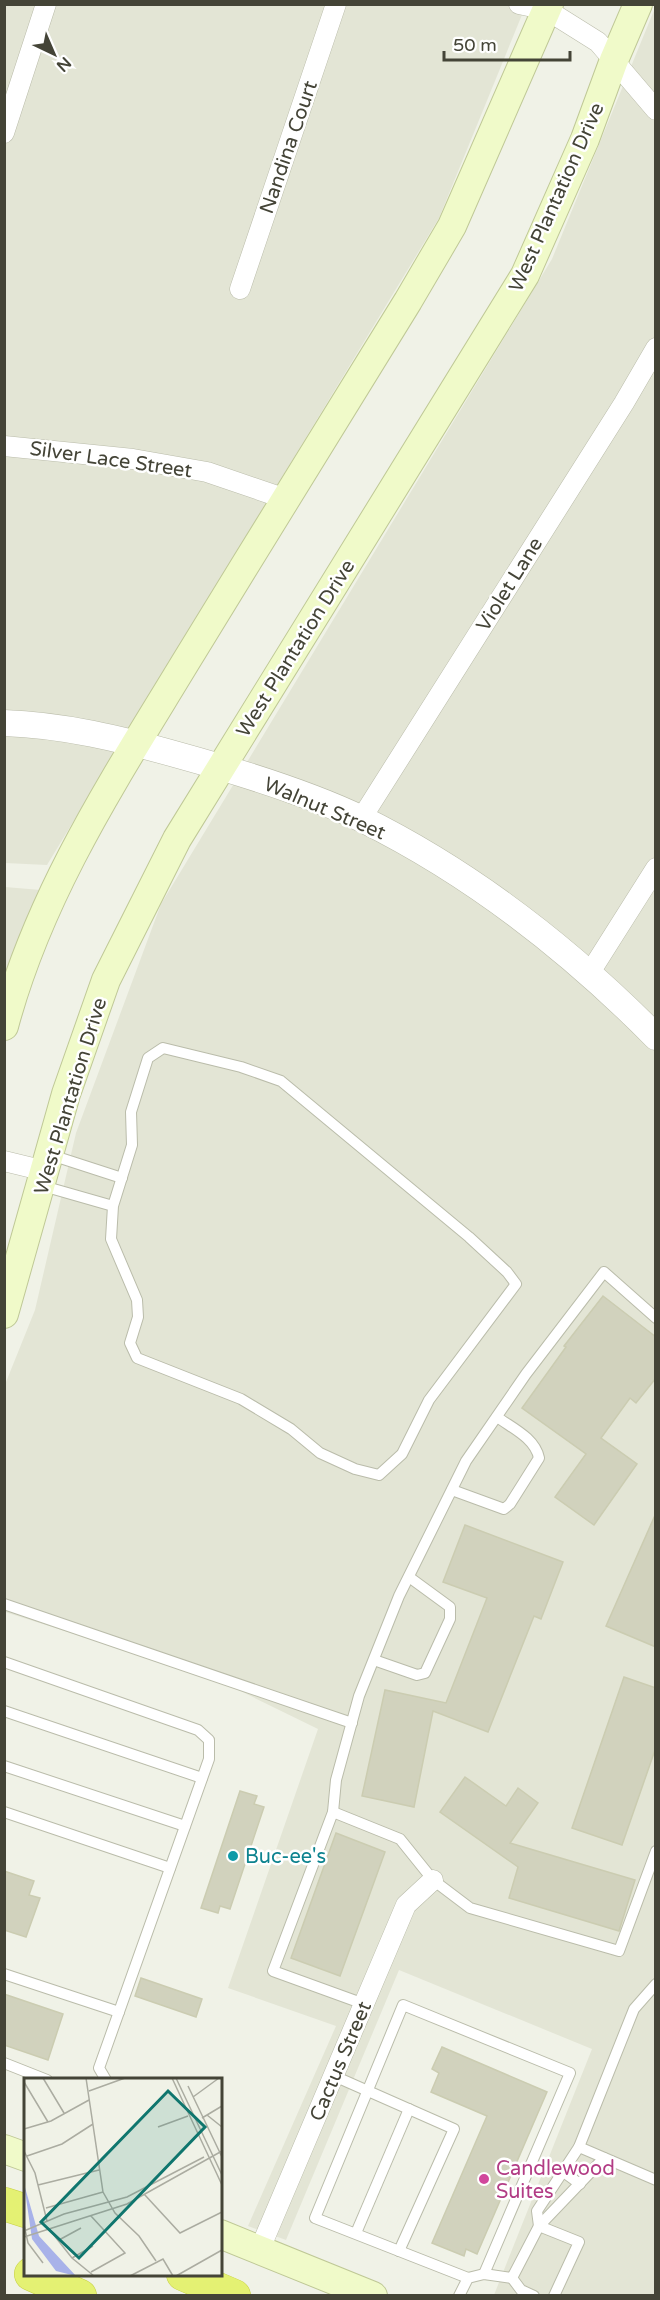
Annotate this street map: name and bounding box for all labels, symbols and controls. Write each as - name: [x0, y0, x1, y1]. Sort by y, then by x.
- north arrow: [24, 24, 84, 84]
- scale bar: [444, 24, 570, 62]
- text: 50 m: [453, 34, 497, 56]
- text: N: [52, 52, 75, 76]
- street label: Nandina Court: [255, 77, 323, 217]
- street label: West Plantation Drive: [504, 99, 609, 296]
- street label: Silver Lace Street: [28, 437, 194, 483]
- street label: Violet Lane: [472, 533, 548, 636]
- street label: West Plantation Drive: [231, 555, 360, 742]
- street label: Walnut Street: [260, 772, 389, 845]
- street label: West Plantation Drive: [30, 995, 112, 1198]
- place label: Buc-ee's: [245, 1845, 326, 1869]
- marker: Buc-ee's: [226, 1849, 240, 1863]
- street label: Cactus Street: [305, 1998, 377, 2125]
- inset map: [24, 2078, 222, 2276]
- place label: Candlewood Suites: [496, 2157, 615, 2204]
- marker: Candlewood Suites: [477, 2172, 491, 2186]

